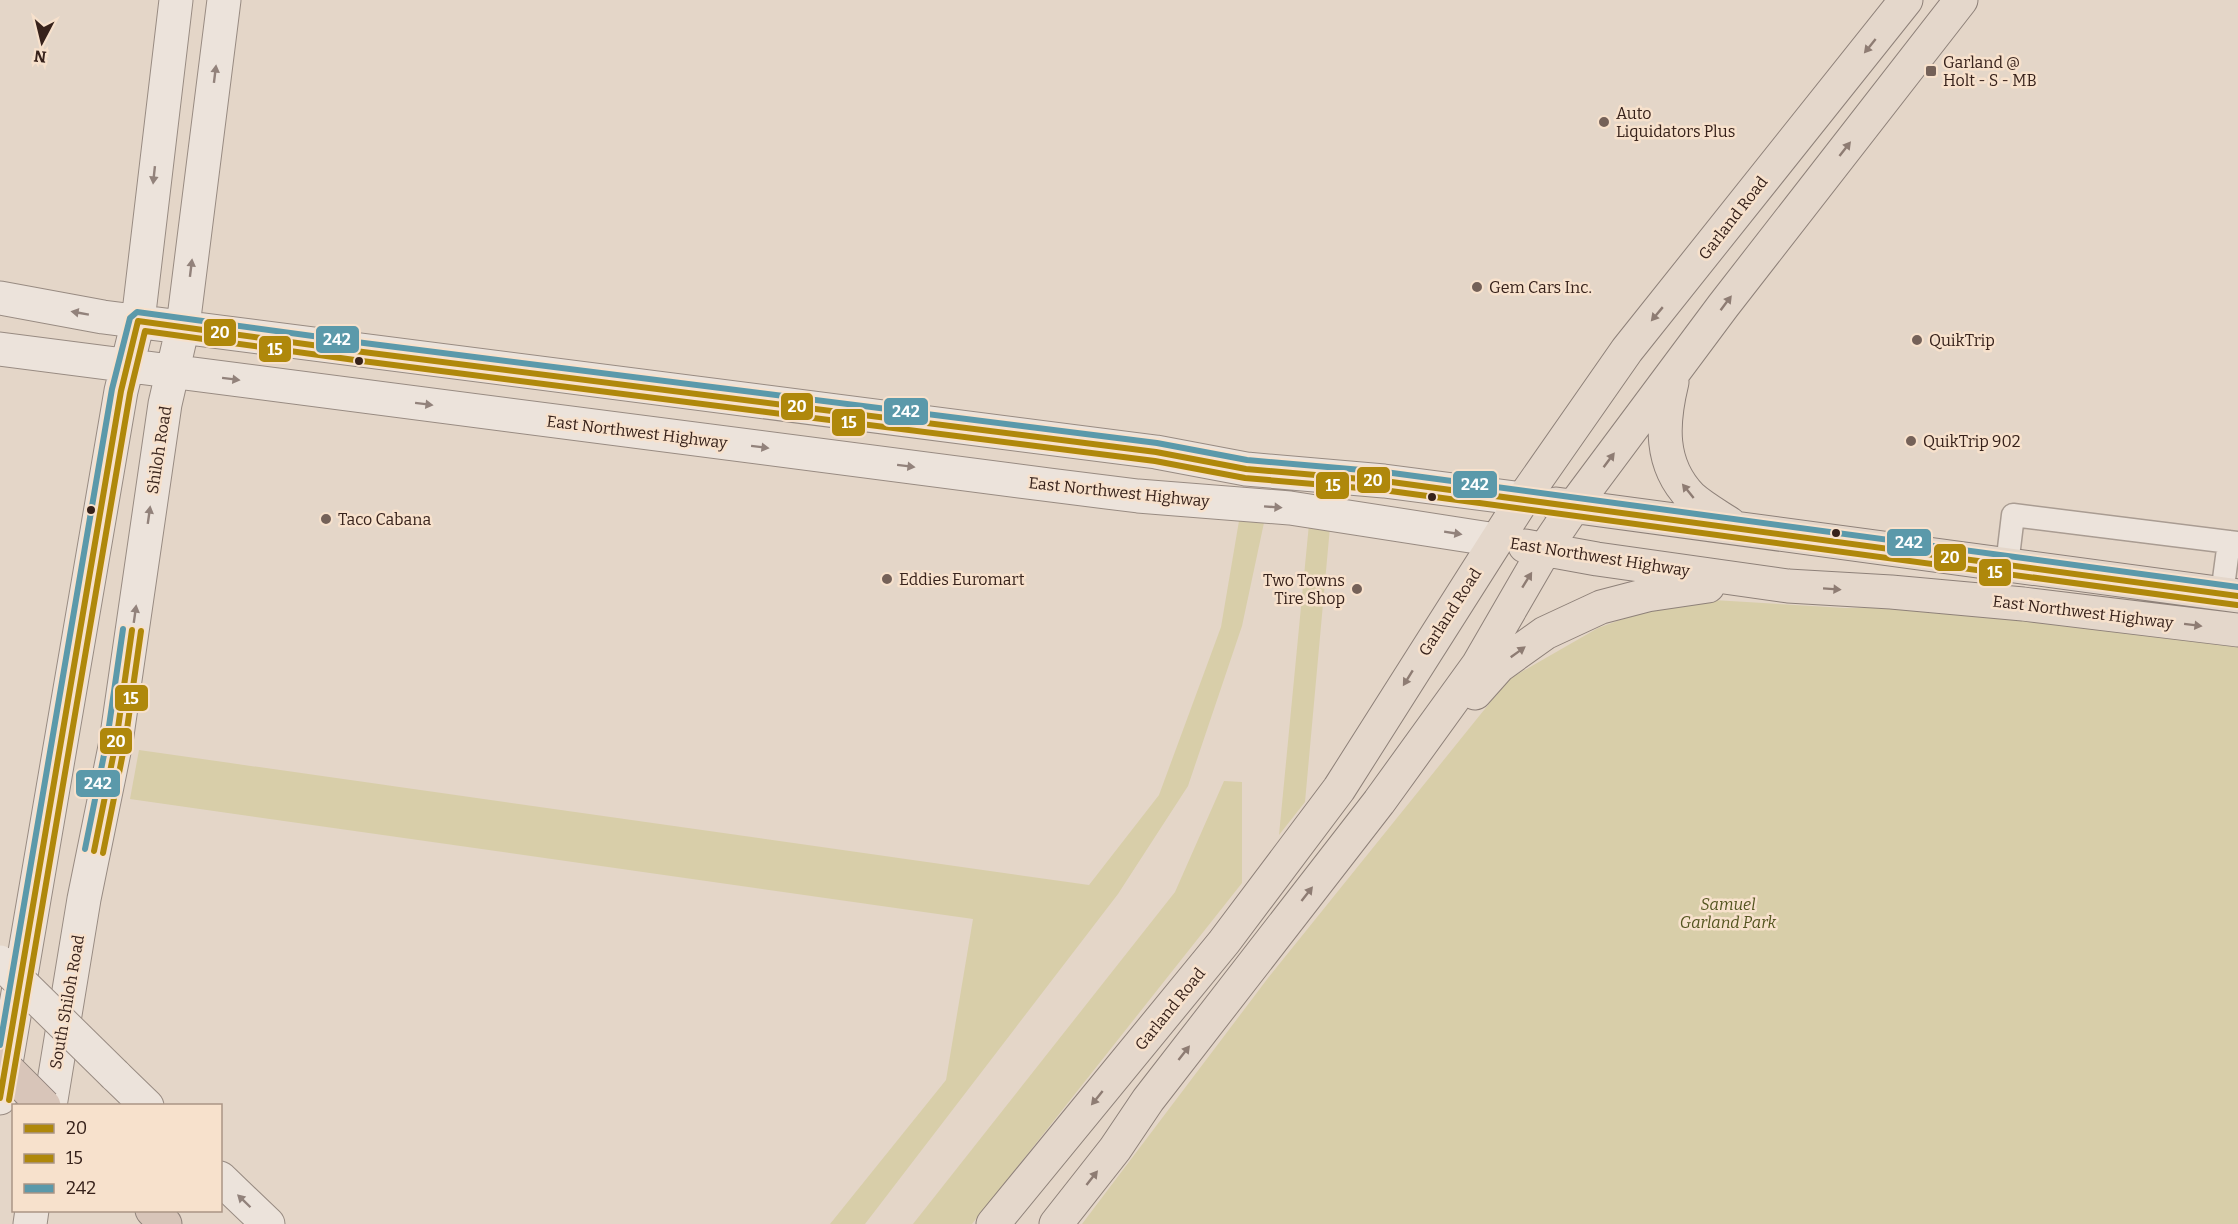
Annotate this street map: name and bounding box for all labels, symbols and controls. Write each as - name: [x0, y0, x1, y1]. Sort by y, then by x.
- north arrow: [12, 12, 72, 72]
- one-way arrow: [1864, 38, 1877, 53]
- text: N: [33, 46, 48, 67]
- place label: Garland @ Holt - S - MB: [1943, 53, 2037, 90]
- marker: Garland @ Holt - S - MB: [1924, 64, 1938, 78]
- one-way arrow: [210, 65, 220, 84]
- place label: Auto Liquidators Plus: [1616, 104, 1735, 141]
- marker: Auto Liquidators Plus: [1597, 115, 1611, 129]
- one-way arrow: [1838, 141, 1850, 156]
- one-way arrow: [149, 165, 159, 184]
- street label: Garland Road: [1695, 172, 1772, 264]
- one-way arrow: [186, 258, 195, 277]
- place label: Gem Cars Inc.: [1489, 278, 1592, 297]
- marker: Gem Cars Inc.: [1470, 280, 1484, 294]
- one-way arrow: [1719, 296, 1731, 311]
- one-way arrow: [1651, 306, 1664, 321]
- one-way arrow: [70, 308, 89, 317]
- line badge: 20: [203, 318, 237, 347]
- text: 20: [210, 323, 230, 342]
- line badge: 242: [315, 325, 360, 354]
- text: 242: [323, 330, 351, 349]
- place label: QuikTrip: [1929, 331, 1995, 350]
- marker: QuikTrip: [1910, 333, 1924, 347]
- line badge: 15: [258, 335, 292, 363]
- text: 15: [267, 340, 283, 359]
- unlabelled marker: [353, 355, 365, 367]
- one-way arrow: [222, 375, 241, 384]
- line badge: 20: [780, 392, 814, 421]
- text: 20: [787, 397, 807, 416]
- line badge: 242: [883, 397, 929, 426]
- one-way arrow: [415, 399, 434, 409]
- text: 242: [892, 402, 920, 421]
- street label: Shiloh Road: [143, 404, 175, 495]
- line badge: 15: [831, 408, 866, 437]
- street label: East Northwest Highway: [546, 411, 729, 453]
- text: 15: [841, 413, 857, 432]
- place label: QuikTrip 902: [1923, 432, 2020, 451]
- marker: QuikTrip 902: [1904, 434, 1918, 448]
- one-way arrow: [750, 443, 769, 452]
- one-way arrow: [1603, 452, 1615, 468]
- one-way arrow: [897, 461, 916, 471]
- line badge: 20: [1356, 466, 1391, 494]
- line badge: 242: [1452, 470, 1498, 499]
- line badge: 15: [1315, 471, 1350, 500]
- text: 20: [1363, 471, 1383, 490]
- street label: East Northwest Highway: [1028, 473, 1211, 511]
- text: 242: [1461, 475, 1489, 494]
- text: 15: [1325, 476, 1341, 495]
- one-way arrow: [1682, 483, 1695, 499]
- unlabelled marker: [1426, 491, 1438, 503]
- one-way arrow: [1264, 502, 1283, 511]
- unlabelled marker: [85, 504, 97, 516]
- one-way arrow: [144, 505, 153, 524]
- place label: Taco Cabana: [338, 510, 431, 529]
- marker: Taco Cabana: [319, 512, 333, 526]
- unlabelled marker: [1830, 527, 1842, 539]
- line badge: 242: [1886, 528, 1932, 557]
- one-way arrow: [1443, 529, 1462, 538]
- street label: East Northwest Highway: [1509, 533, 1692, 581]
- text: 242: [1895, 533, 1923, 552]
- line badge: 20: [1933, 543, 1967, 572]
- text: 20: [1940, 548, 1960, 567]
- line badge: 15: [1978, 558, 2012, 587]
- text: 15: [1987, 563, 2003, 582]
- street label: Garland Road: [1415, 564, 1486, 659]
- place label: Eddies Euromart: [899, 570, 1025, 589]
- place label: Two Towns Tire Shop: [1263, 571, 1345, 608]
- marker: Eddies Euromart: [880, 572, 894, 586]
- one-way arrow: [1521, 572, 1532, 588]
- marker: Two Towns Tire Shop: [1350, 582, 1364, 596]
- one-way arrow: [1822, 585, 1841, 594]
- street label: East Northwest Highway: [1992, 591, 2175, 633]
- one-way arrow: [130, 604, 139, 623]
- one-way arrow: [2183, 620, 2202, 629]
- one-way arrow: [1510, 646, 1526, 658]
- one-way arrow: [1402, 670, 1413, 686]
- line badge: 15: [114, 684, 149, 712]
- text: 15: [123, 689, 139, 708]
- line badge: 20: [99, 727, 133, 755]
- text: 20: [106, 732, 126, 751]
- line badge: 242: [75, 769, 121, 798]
- text: 242: [84, 774, 112, 793]
- one-way arrow: [1301, 886, 1313, 902]
- park label: Samuel Garland Park: [1680, 895, 1777, 932]
- street label: South Shiloh Road: [46, 933, 88, 1071]
- street label: Garland Road: [1131, 963, 1209, 1054]
- one-way arrow: [1178, 1046, 1190, 1062]
- one-way arrow: [1090, 1090, 1103, 1106]
- legend: [12, 1104, 222, 1212]
- text: 20: [66, 1117, 87, 1139]
- text: 15: [66, 1147, 83, 1169]
- one-way arrow: [1086, 1170, 1099, 1186]
- text: 242: [66, 1177, 96, 1199]
- one-way arrow: [238, 1194, 252, 1208]

